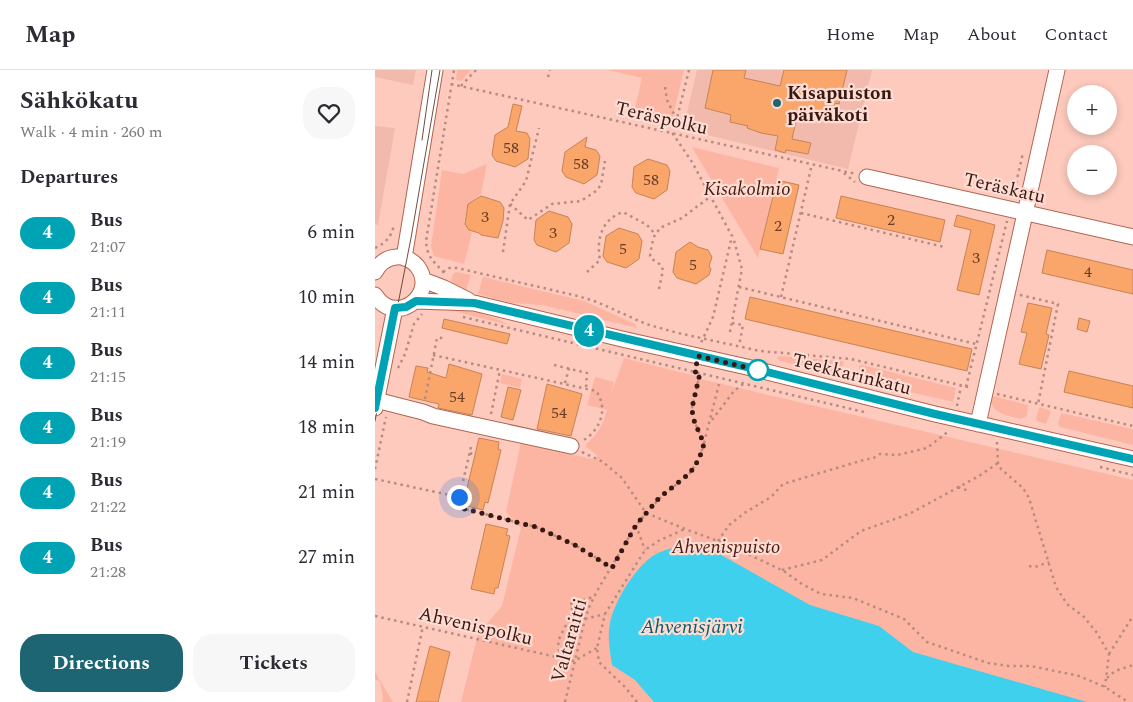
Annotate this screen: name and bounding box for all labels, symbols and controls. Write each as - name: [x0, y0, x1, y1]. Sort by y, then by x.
- text: Map: [25, 17, 75, 53]
- text: Home: [826, 21, 875, 48]
- text: Map: [903, 21, 939, 48]
- text: About: [967, 21, 1017, 48]
- text: Contact: [1045, 21, 1108, 48]
- place label: Kisapuiston päiväkoti: [787, 79, 892, 130]
- text: Sähkökatu: [20, 83, 138, 119]
- map controls: [1067, 85, 1117, 195]
- button: +: [1067, 85, 1117, 135]
- button: heart: [303, 87, 355, 139]
- street label: Teräspolku: [613, 94, 711, 143]
- marker: Kisapuiston päiväkoti: [771, 97, 783, 109]
- text: Walk · 4 min · 260 m: [20, 120, 163, 144]
- house number: 58: [503, 136, 519, 160]
- button: −: [1067, 145, 1117, 195]
- house number: 58: [573, 152, 589, 176]
- text: Departures: [20, 163, 118, 192]
- street label: Teräskatu: [961, 165, 1049, 212]
- house number: 58: [643, 168, 659, 192]
- park label: Kisakolmio: [703, 175, 791, 204]
- house number: 3: [481, 205, 489, 229]
- text: Bus: [90, 206, 123, 235]
- house number: 2: [887, 208, 895, 232]
- house number: 2: [774, 214, 782, 238]
- text: 6 min: [307, 218, 355, 247]
- text: 4: [42, 219, 53, 246]
- house number: 3: [549, 221, 557, 245]
- text: 21:07: [90, 235, 126, 259]
- house number: 5: [619, 237, 627, 261]
- house number: 3: [972, 246, 980, 270]
- house number: 5: [689, 253, 697, 277]
- house number: 4: [1084, 260, 1092, 284]
- text: Bus: [90, 271, 123, 300]
- text: 10 min: [298, 283, 355, 312]
- text: 4: [42, 284, 53, 311]
- text: 21:11: [90, 300, 126, 324]
- line badge: 4: [573, 315, 605, 347]
- text: 4: [584, 317, 594, 344]
- text: Bus: [90, 336, 123, 365]
- street label: Teekkarinkatu: [789, 346, 915, 403]
- text: 14 min: [298, 348, 355, 377]
- text: 4: [42, 349, 53, 376]
- unlabelled marker: [747, 359, 769, 381]
- text: 21:15: [90, 365, 126, 389]
- house number: 54: [449, 385, 465, 409]
- text: Bus: [90, 401, 123, 430]
- house number: 54: [551, 401, 567, 425]
- text: 18 min: [298, 413, 355, 442]
- text: 4: [42, 414, 53, 441]
- text: 21:19: [90, 430, 126, 454]
- text: Bus: [90, 466, 123, 495]
- text: 21 min: [298, 478, 355, 507]
- text: 4: [42, 479, 53, 506]
- your location: [447, 485, 472, 510]
- text: 21:22: [90, 495, 126, 519]
- text: Bus: [90, 531, 123, 560]
- park label: Ahvenispuisto: [671, 533, 780, 562]
- text: 27 min: [298, 543, 355, 572]
- text: 4: [42, 544, 53, 571]
- text: 21:28: [90, 560, 126, 584]
- street label: Valtaraitti: [544, 595, 595, 686]
- street label: Ahvenispolku: [416, 599, 536, 654]
- water label: Ahvenisjärvi: [640, 612, 743, 642]
- button: Directions: [20, 634, 183, 692]
- button: Tickets: [193, 634, 355, 692]

